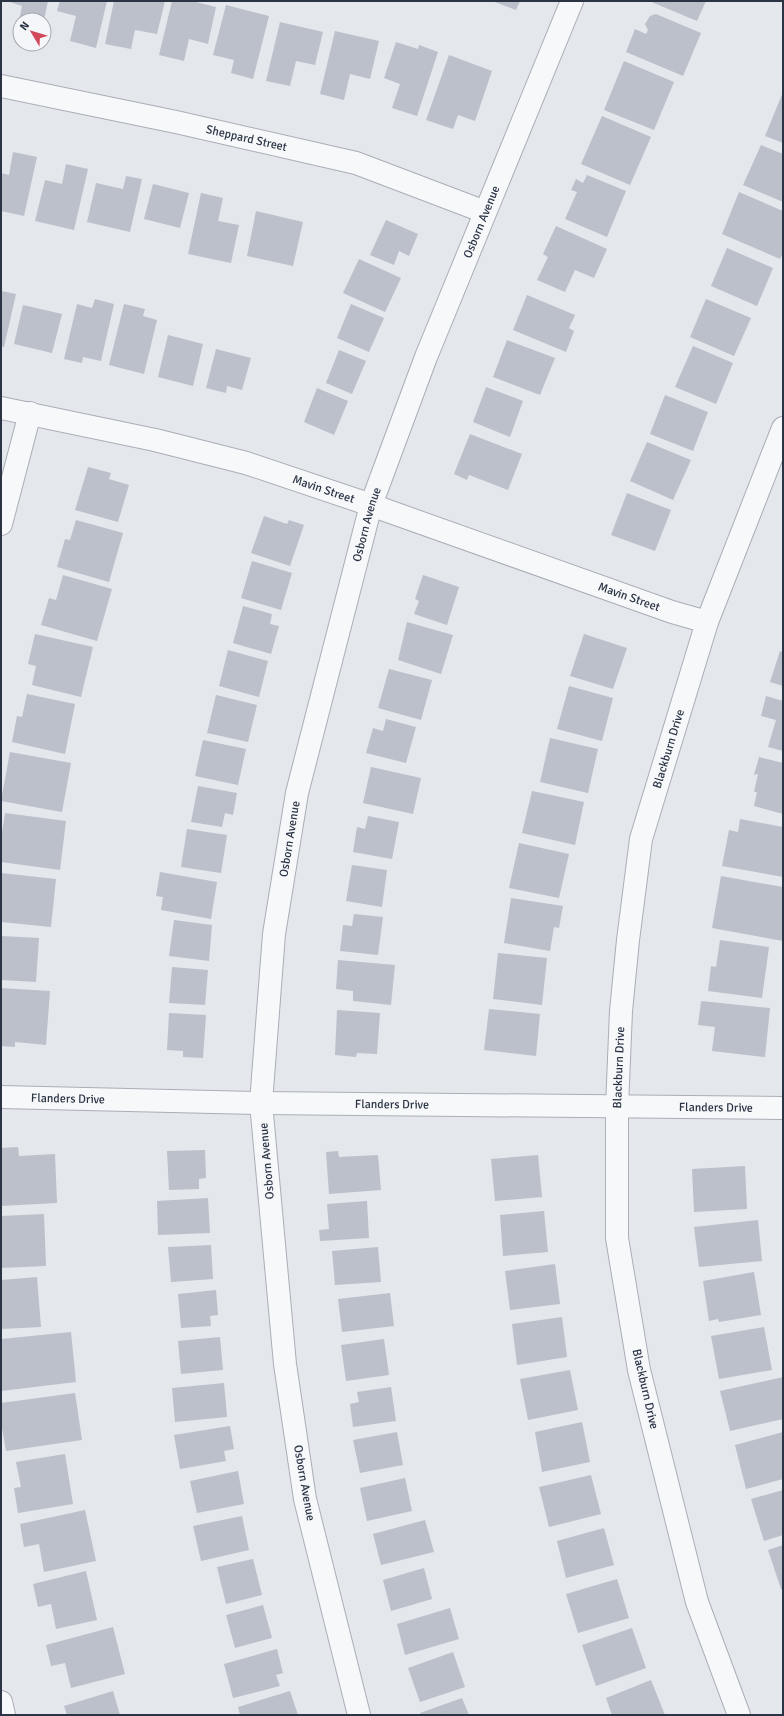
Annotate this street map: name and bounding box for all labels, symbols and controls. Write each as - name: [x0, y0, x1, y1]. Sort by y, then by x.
- north arrow: [12, 12, 52, 52]
- text: N: [17, 19, 32, 33]
- street label: Sheppard Street: [205, 122, 289, 155]
- street label: Osborn Avenue: [460, 183, 503, 260]
- street label: Mavin Street: [291, 472, 357, 506]
- street label: Osborn Avenue: [349, 485, 384, 563]
- street label: Mavin Street: [596, 579, 662, 615]
- street label: Blackburn Drive: [649, 707, 688, 790]
- street label: Osborn Avenue: [276, 800, 303, 878]
- street label: Blackburn Drive: [609, 1026, 628, 1109]
- street label: Flanders Drive: [31, 1090, 105, 1107]
- street label: Flanders Drive: [355, 1096, 429, 1112]
- street label: Flanders Drive: [679, 1100, 753, 1115]
- street label: Osborn Avenue: [256, 1122, 278, 1200]
- street label: Blackburn Drive: [628, 1347, 662, 1431]
- street label: Osborn Avenue: [290, 1444, 318, 1522]

